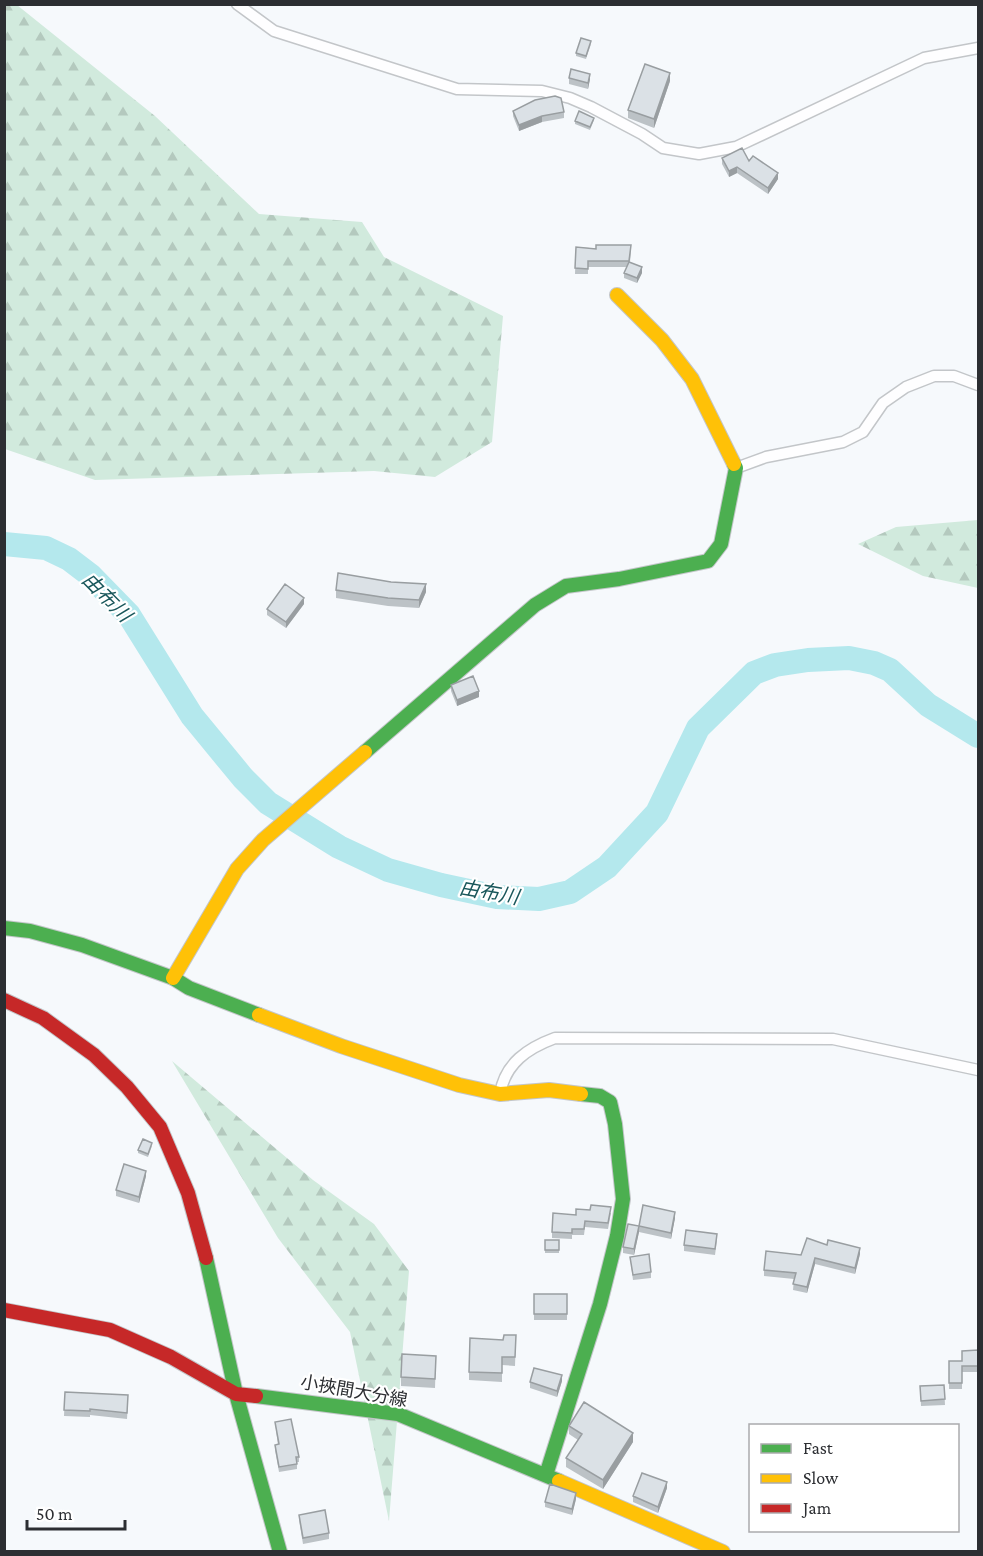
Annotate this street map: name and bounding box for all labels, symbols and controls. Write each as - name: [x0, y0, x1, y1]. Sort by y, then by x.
- water label: 由布川: [78, 568, 137, 627]
- water label: 由布川: [458, 876, 522, 908]
- street label: 小挾間大分線: [299, 1372, 409, 1410]
- legend: [749, 1424, 959, 1532]
- text: Fast: [803, 1438, 834, 1458]
- text: Slow: [803, 1468, 839, 1488]
- scale bar: [27, 1493, 124, 1531]
- text: Jam: [801, 1498, 832, 1518]
- text: 50 m: [36, 1504, 73, 1524]

